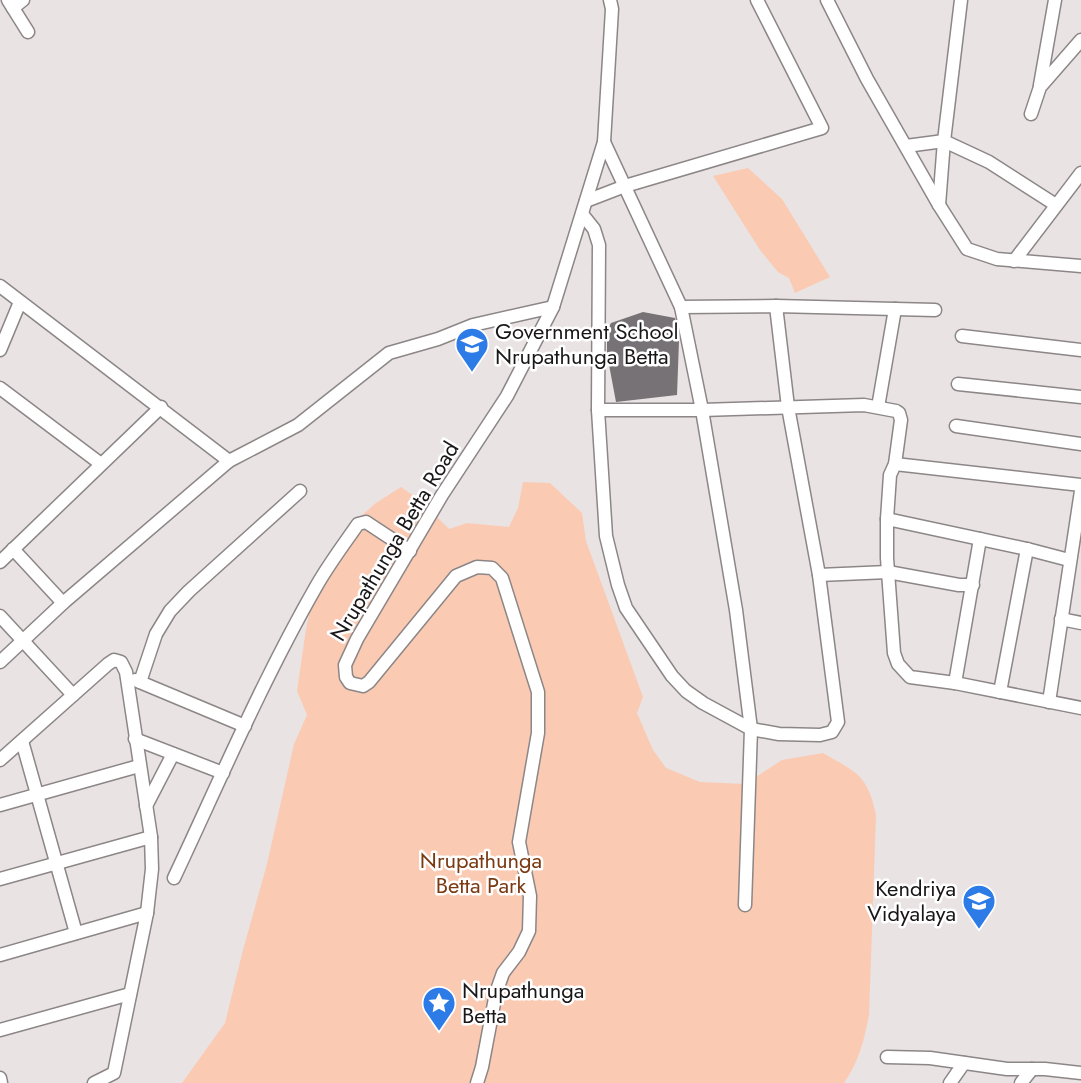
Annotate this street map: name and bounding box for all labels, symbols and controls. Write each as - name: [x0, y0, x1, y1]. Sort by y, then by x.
- place label: Government School Nrupathunga Betta: [495, 315, 679, 372]
- school or university icon: Government School Nrupathunga Betta: [454, 326, 490, 373]
- street label: Nrupathunga Betta Road: [322, 435, 466, 647]
- park label: Nrupathunga Betta Park: [420, 844, 542, 901]
- place label: Kendriya Vidyalaya: [867, 872, 956, 929]
- school or university icon: Kendriya Vidyalaya: [961, 883, 997, 930]
- place label: Nrupathunga Betta: [462, 974, 584, 1031]
- place icon: Nrupathunga Betta: [421, 985, 457, 1032]

